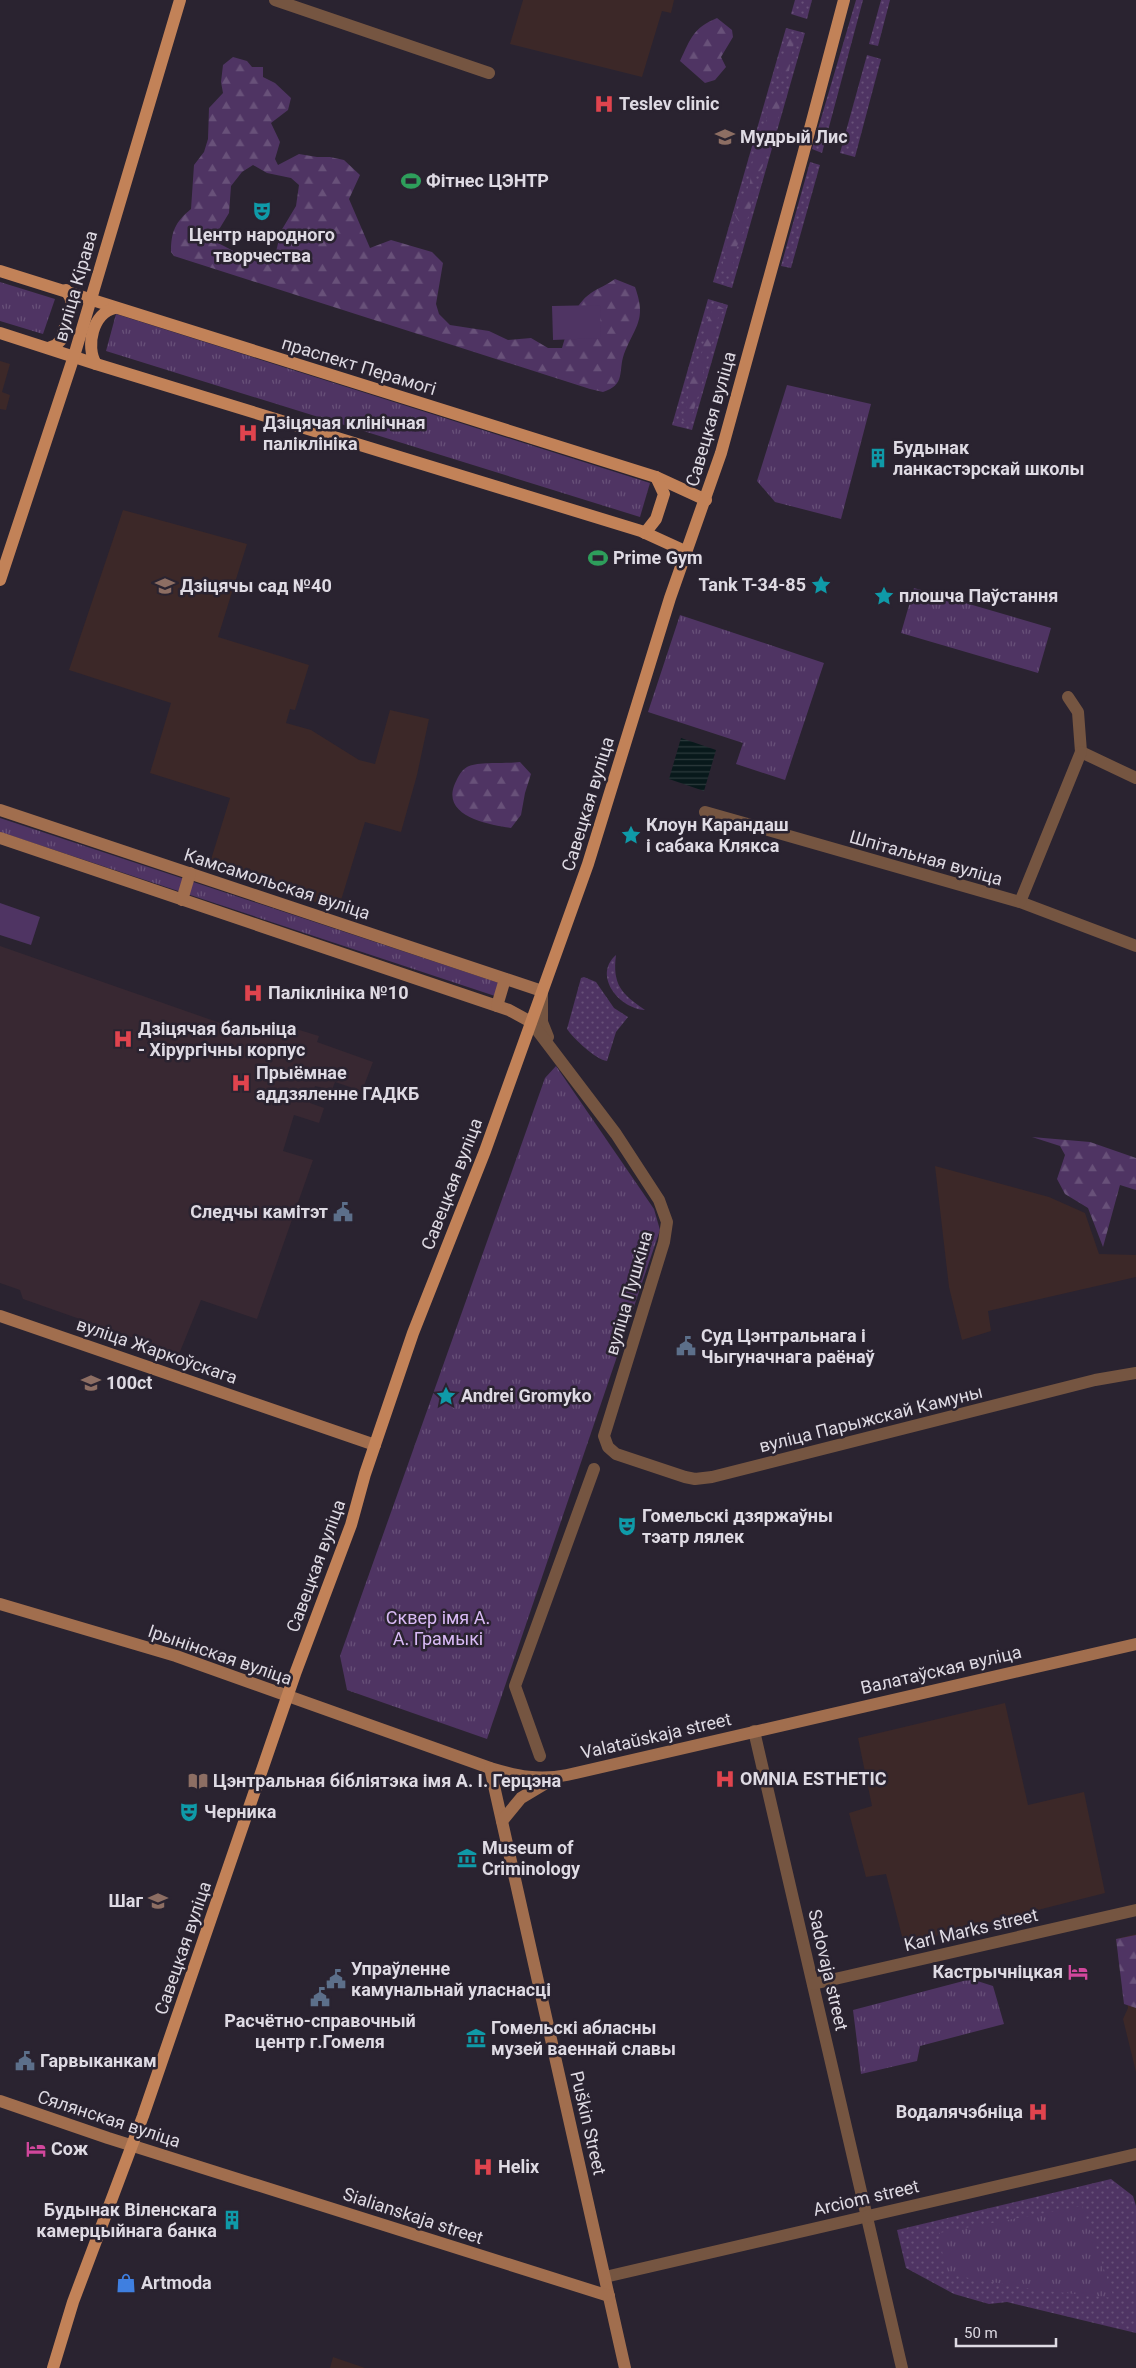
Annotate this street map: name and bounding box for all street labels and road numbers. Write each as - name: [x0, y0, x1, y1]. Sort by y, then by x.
- street label: вуліца Кірава: [50, 228, 101, 344]
- street label: праспект Перамогі: [279, 332, 439, 399]
- street label: Савецкая вуліца: [681, 349, 740, 489]
- street label: Савецкая вуліца: [557, 734, 618, 874]
- street label: Шпітальная вуліца: [847, 826, 1005, 889]
- street label: Камсамольская вуліца: [181, 843, 373, 924]
- street label: Савецкая вуліца: [417, 1115, 486, 1253]
- street label: вуліца Пушкіна: [601, 1228, 656, 1357]
- street label: вуліца Жаркоўскага: [74, 1313, 240, 1388]
- street label: вуліца Парыжскай Камуны: [757, 1381, 985, 1456]
- street label: Савецкая вуліца: [282, 1497, 349, 1635]
- street label: Ірынінская вуліца: [145, 1620, 295, 1689]
- street label: Валатаўская вуліца: [858, 1641, 1023, 1698]
- street label: Valataŭskaja street: [579, 1708, 733, 1763]
- street label: Савецкая вуліца: [150, 1878, 215, 2017]
- street label: Karl Marks street: [902, 1904, 1040, 1955]
- street label: Sadovaja street: [804, 1907, 853, 2033]
- street label: Puškin Street: [566, 2069, 611, 2177]
- street label: Сялянская вуліца: [35, 2085, 183, 2152]
- street label: Arciom street: [811, 2175, 921, 2220]
- street label: Sialianskaja street: [340, 2183, 486, 2248]

